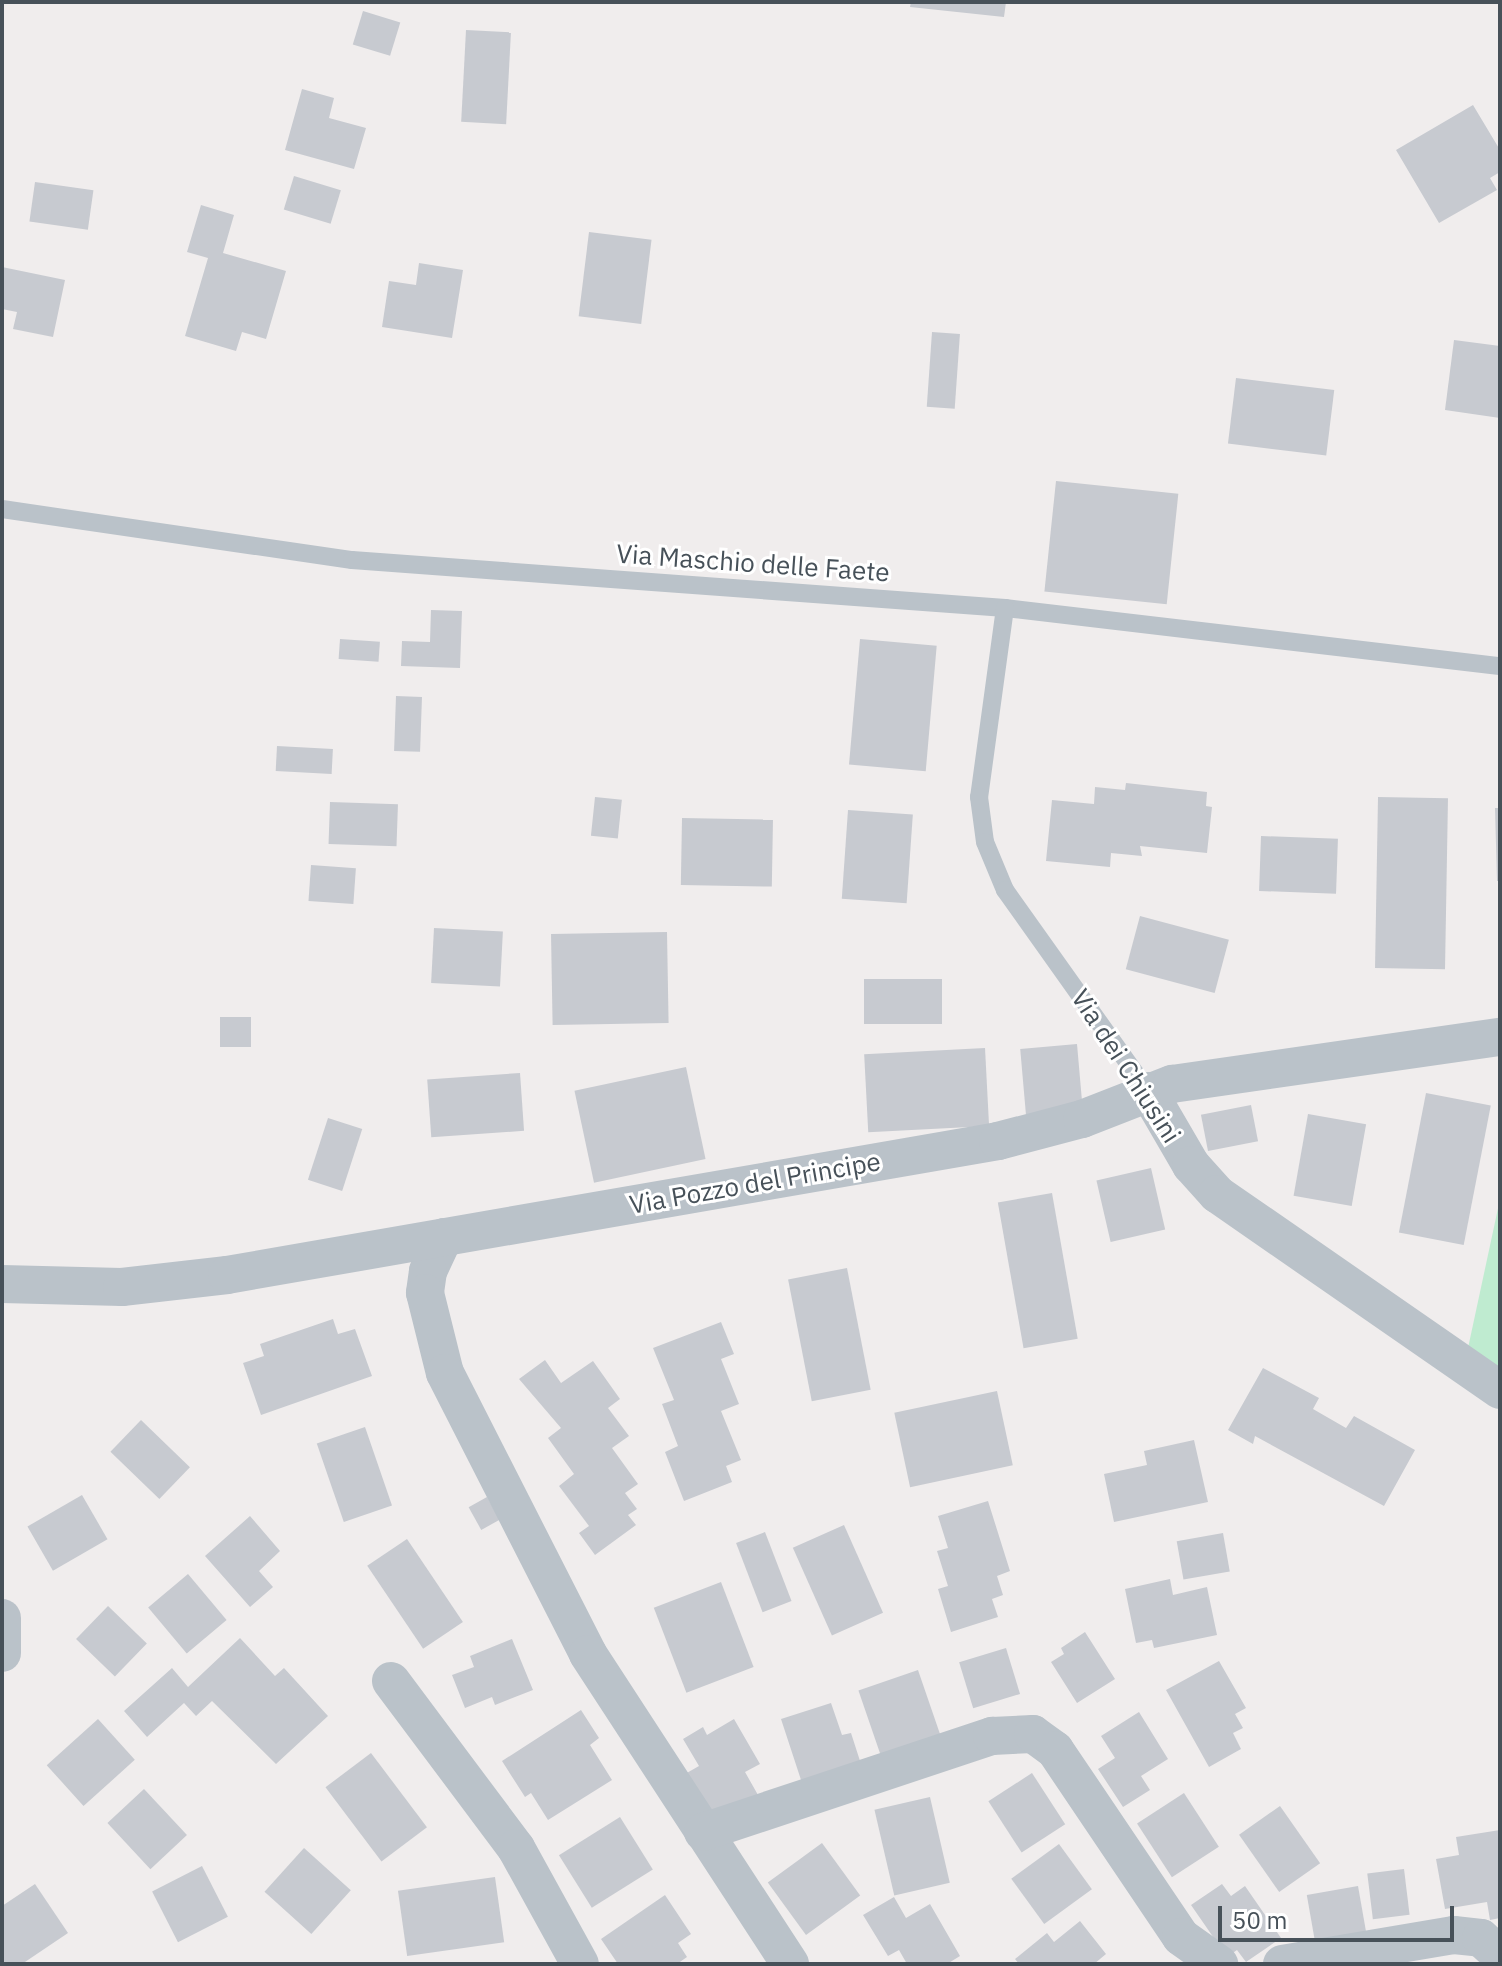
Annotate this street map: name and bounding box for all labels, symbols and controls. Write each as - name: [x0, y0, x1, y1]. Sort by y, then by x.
- street label: Via Maschio delle Faete: [615, 538, 891, 588]
- street label: Via dei Chiusini: [1065, 983, 1187, 1149]
- street label: Via Pozzo del Principe: [627, 1146, 883, 1220]
- scale bar: [1222, 1890, 1458, 1940]
- text: 50 m: [1232, 1904, 1287, 1936]

